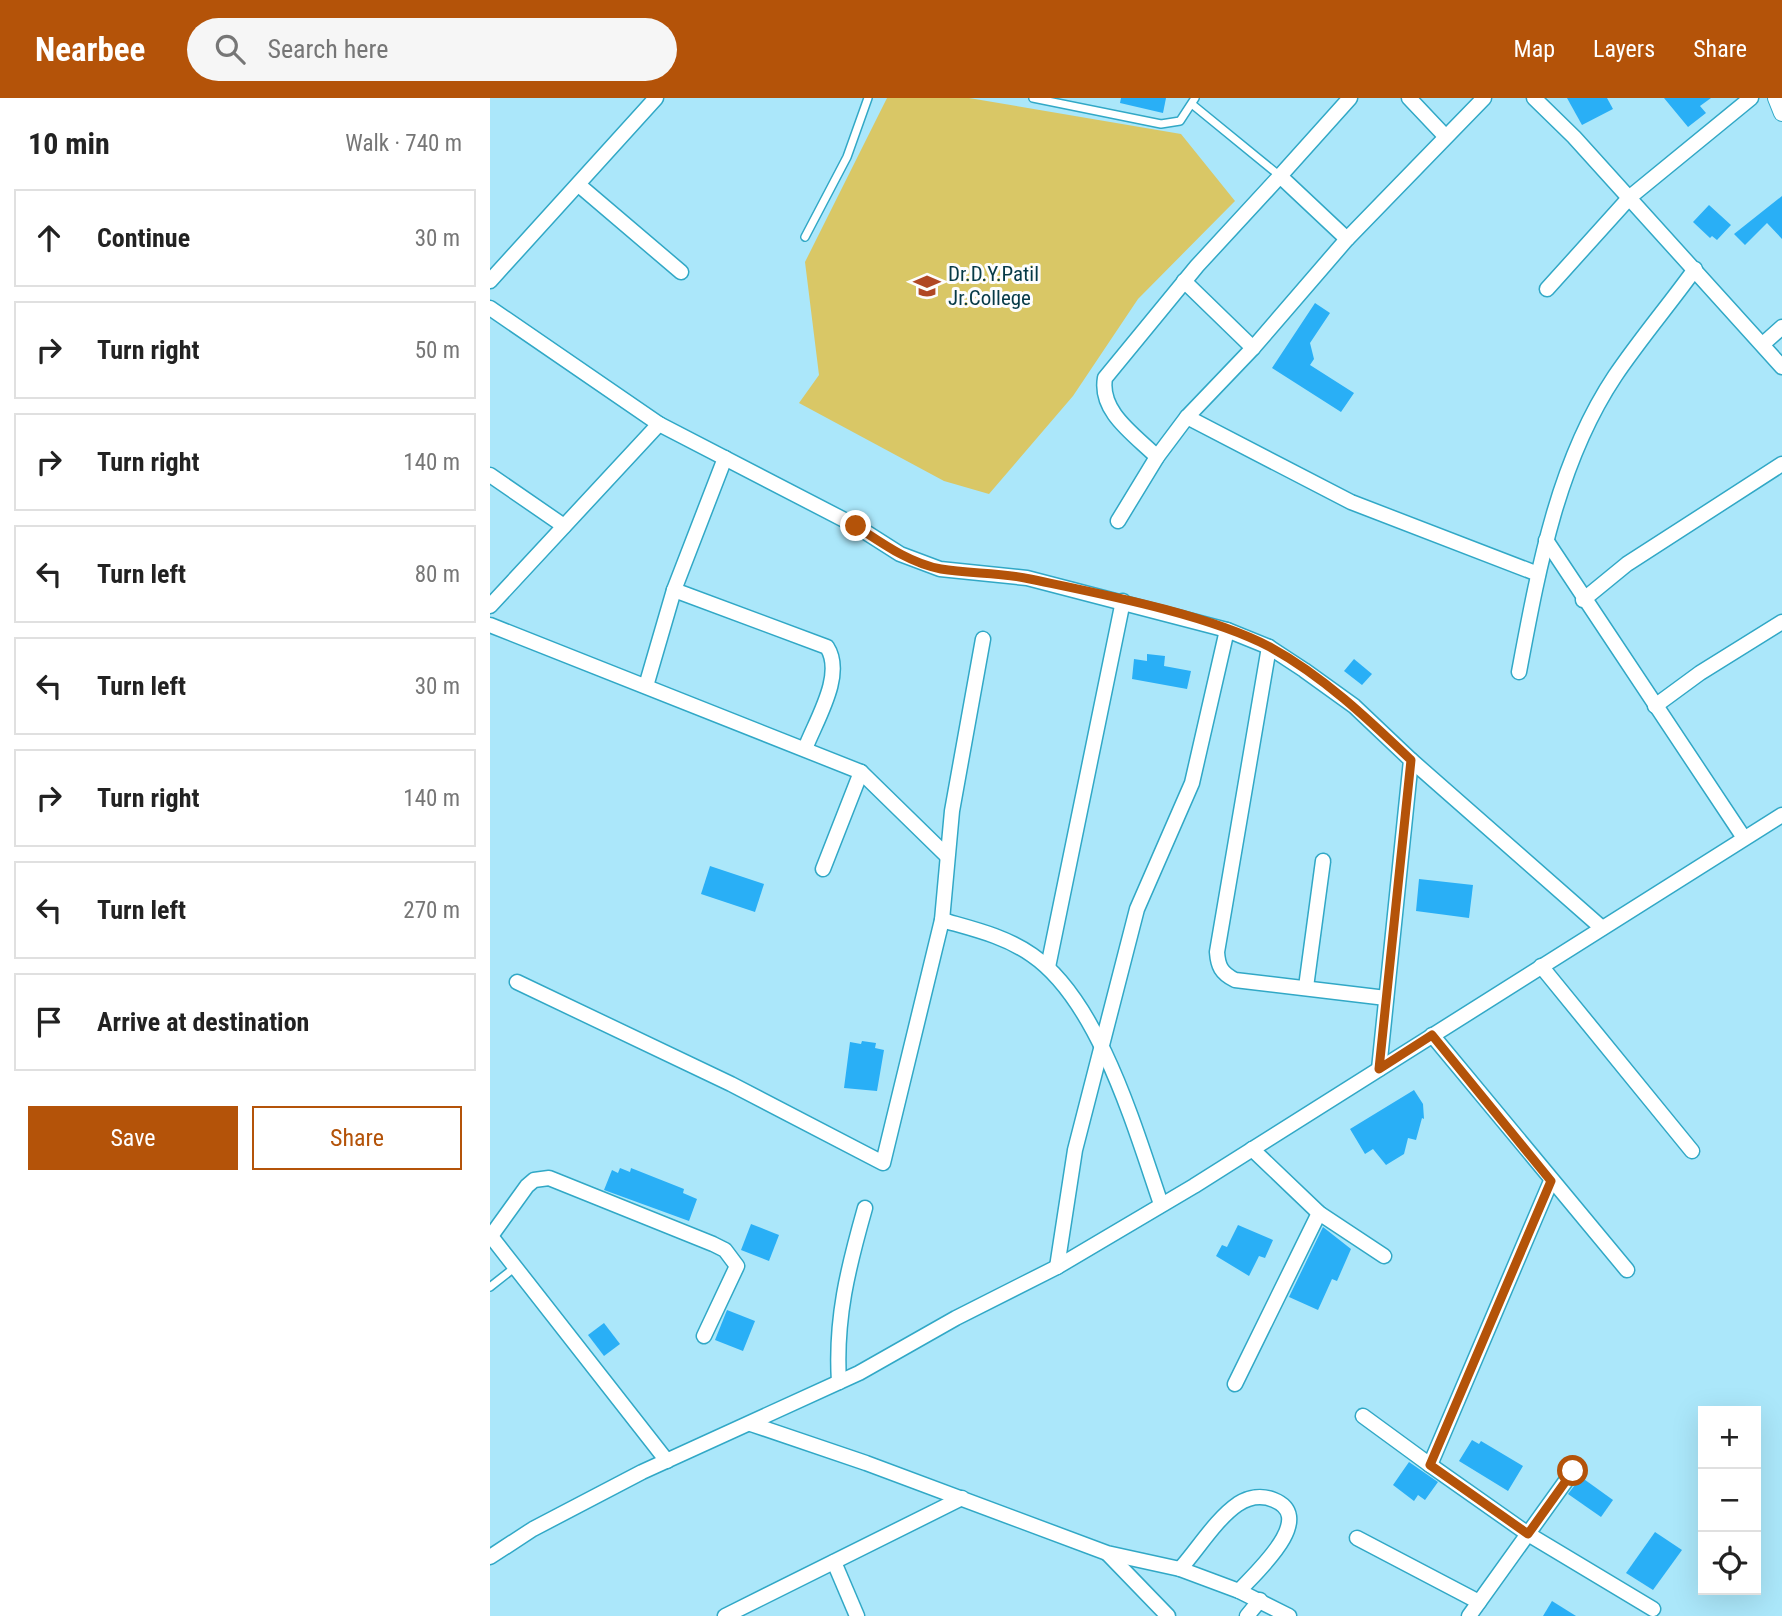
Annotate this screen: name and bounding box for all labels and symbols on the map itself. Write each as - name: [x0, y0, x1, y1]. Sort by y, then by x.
- place label: Dr.D.Y.Patil Jr.College: [948, 262, 1039, 310]
- school or university icon: Dr.D.Y.Patil Jr.College: [912, 271, 942, 301]
- route end: [840, 510, 871, 541]
- route start: [1557, 1455, 1588, 1486]

